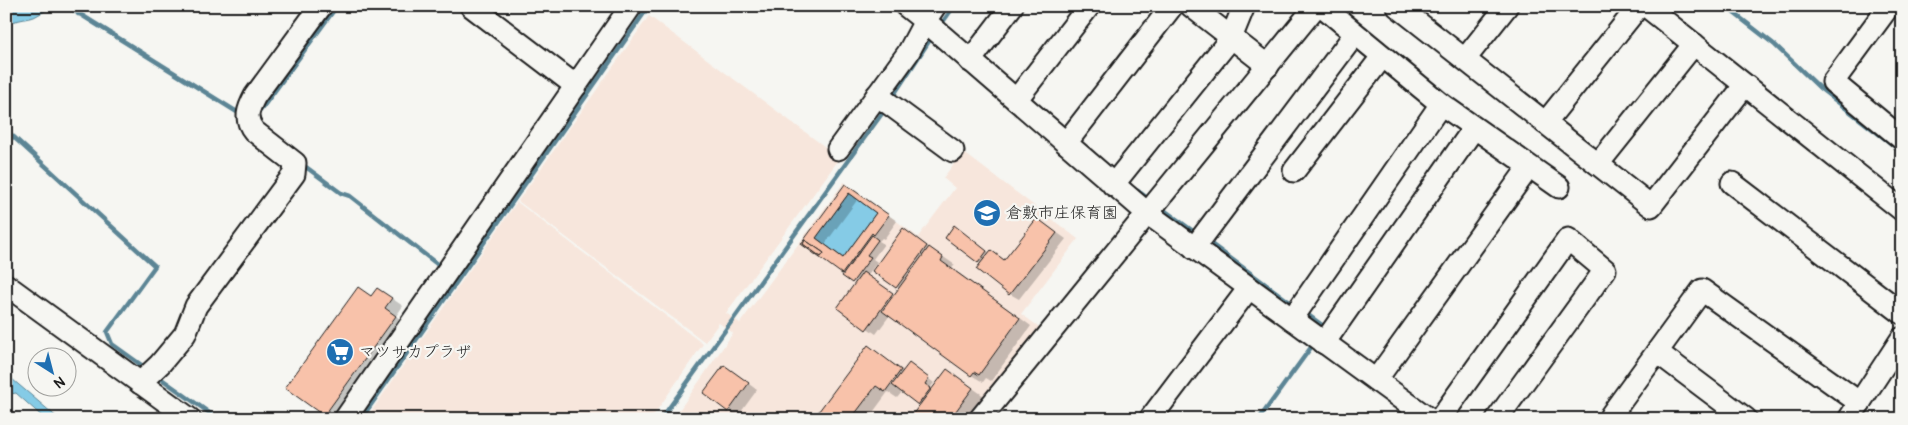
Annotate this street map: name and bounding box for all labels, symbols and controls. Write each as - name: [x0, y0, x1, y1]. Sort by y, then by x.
- school or university icon: 倉敷市庄保育園: [972, 198, 1002, 228]
- place label: 倉敷市庄保育園: [1006, 203, 1118, 223]
- supermarket icon: マツサカプラザ: [325, 337, 355, 367]
- place label: マツサカプラザ: [359, 342, 471, 362]
- north arrow: [28, 348, 78, 398]
- text: N: [51, 372, 68, 392]

